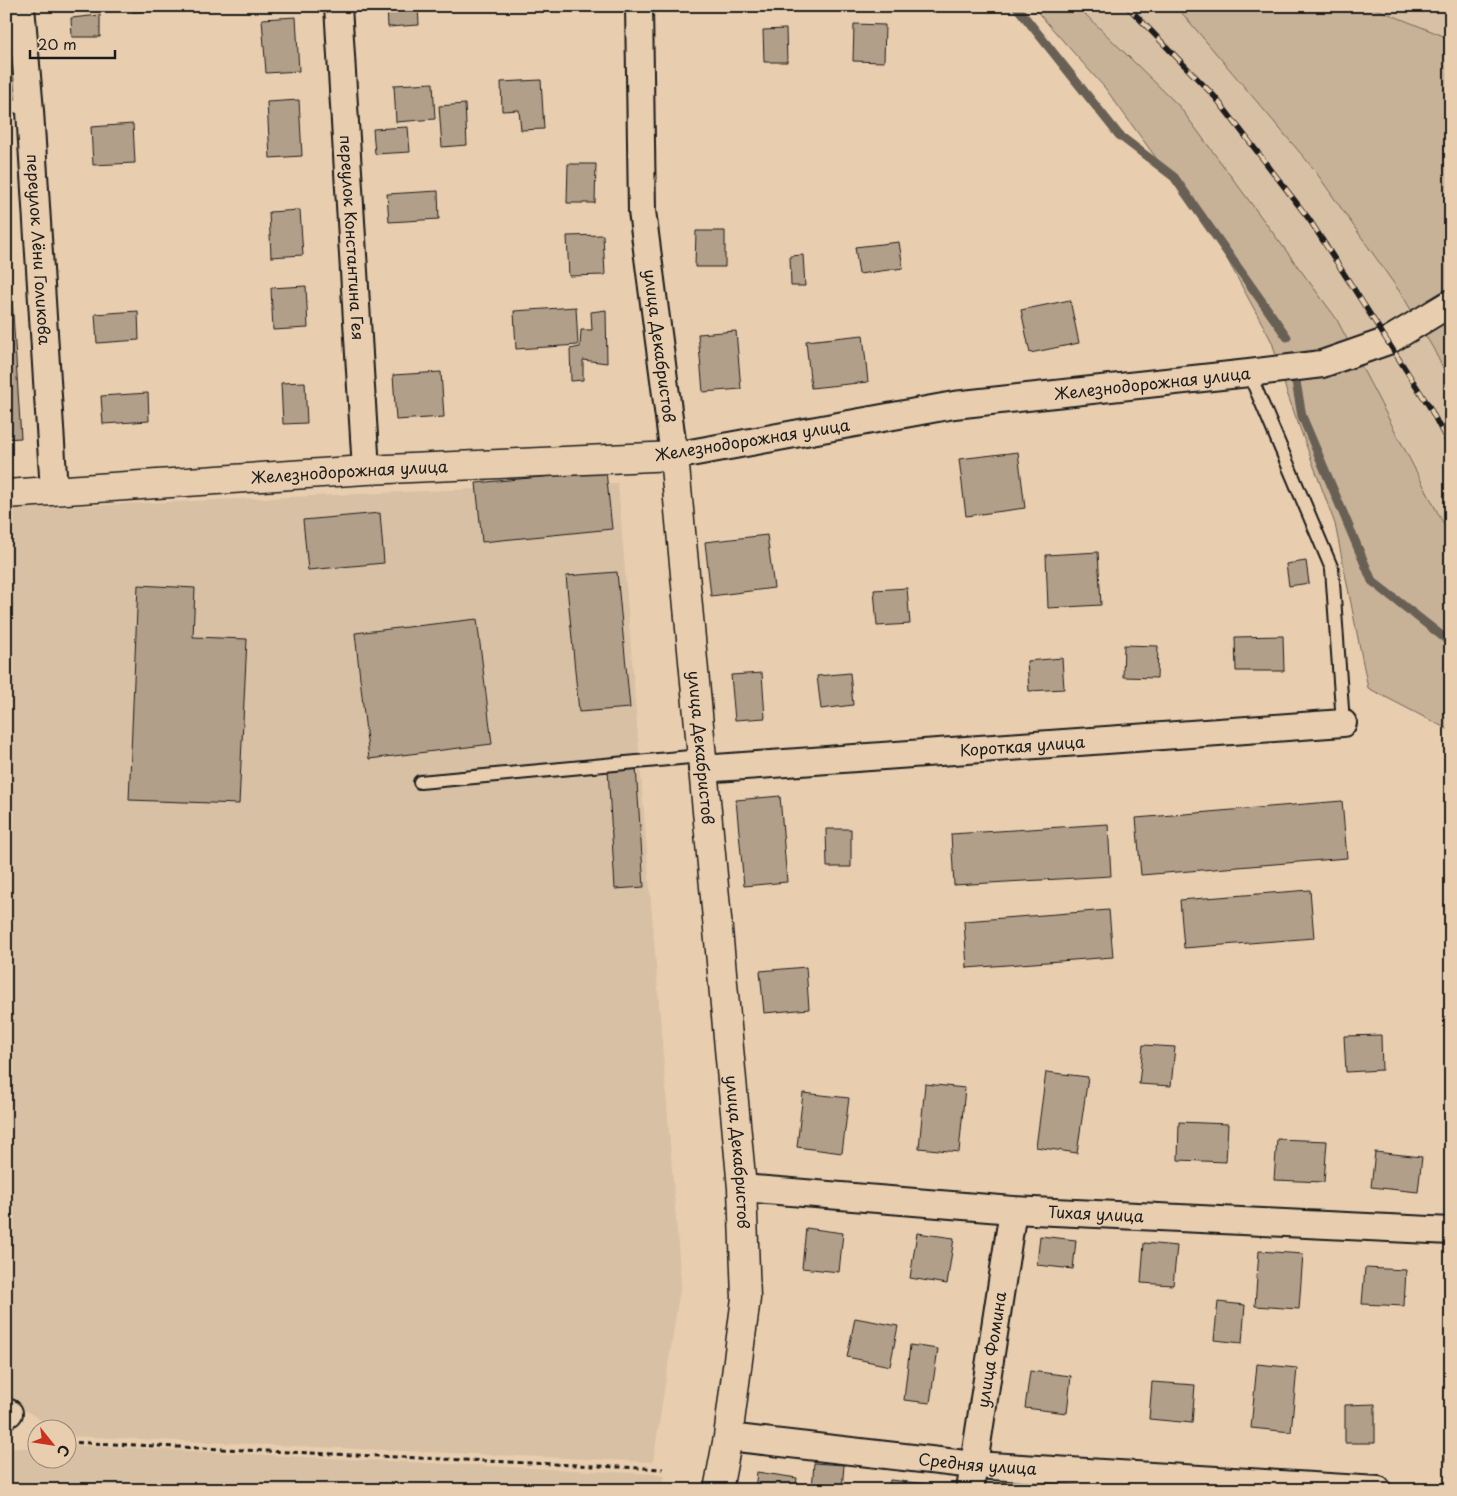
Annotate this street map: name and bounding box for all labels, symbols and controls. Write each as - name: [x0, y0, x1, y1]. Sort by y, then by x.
- scale bar: [30, 28, 115, 60]
- text: 20 m: [38, 32, 77, 55]
- street label: переулок Константина Гея: [335, 134, 371, 341]
- street label: переулок Лёни Голикова: [22, 153, 58, 345]
- street label: улица Декабристов: [639, 268, 682, 424]
- street label: Железнодорожная улица: [1053, 360, 1252, 405]
- street label: Железнодорожная улица: [652, 412, 851, 466]
- street label: Железнодорожная улица: [250, 453, 448, 489]
- street label: улица Декабристов: [683, 670, 721, 825]
- street label: Короткая улица: [959, 729, 1086, 761]
- street label: улица Декабристов: [721, 1074, 756, 1229]
- street label: Тихая улица: [1048, 1199, 1145, 1227]
- street label: улица Фомина: [970, 1290, 1011, 1409]
- north arrow: [28, 1418, 78, 1468]
- text: С: [52, 1441, 75, 1461]
- street label: Средняя улица: [917, 1446, 1037, 1480]

